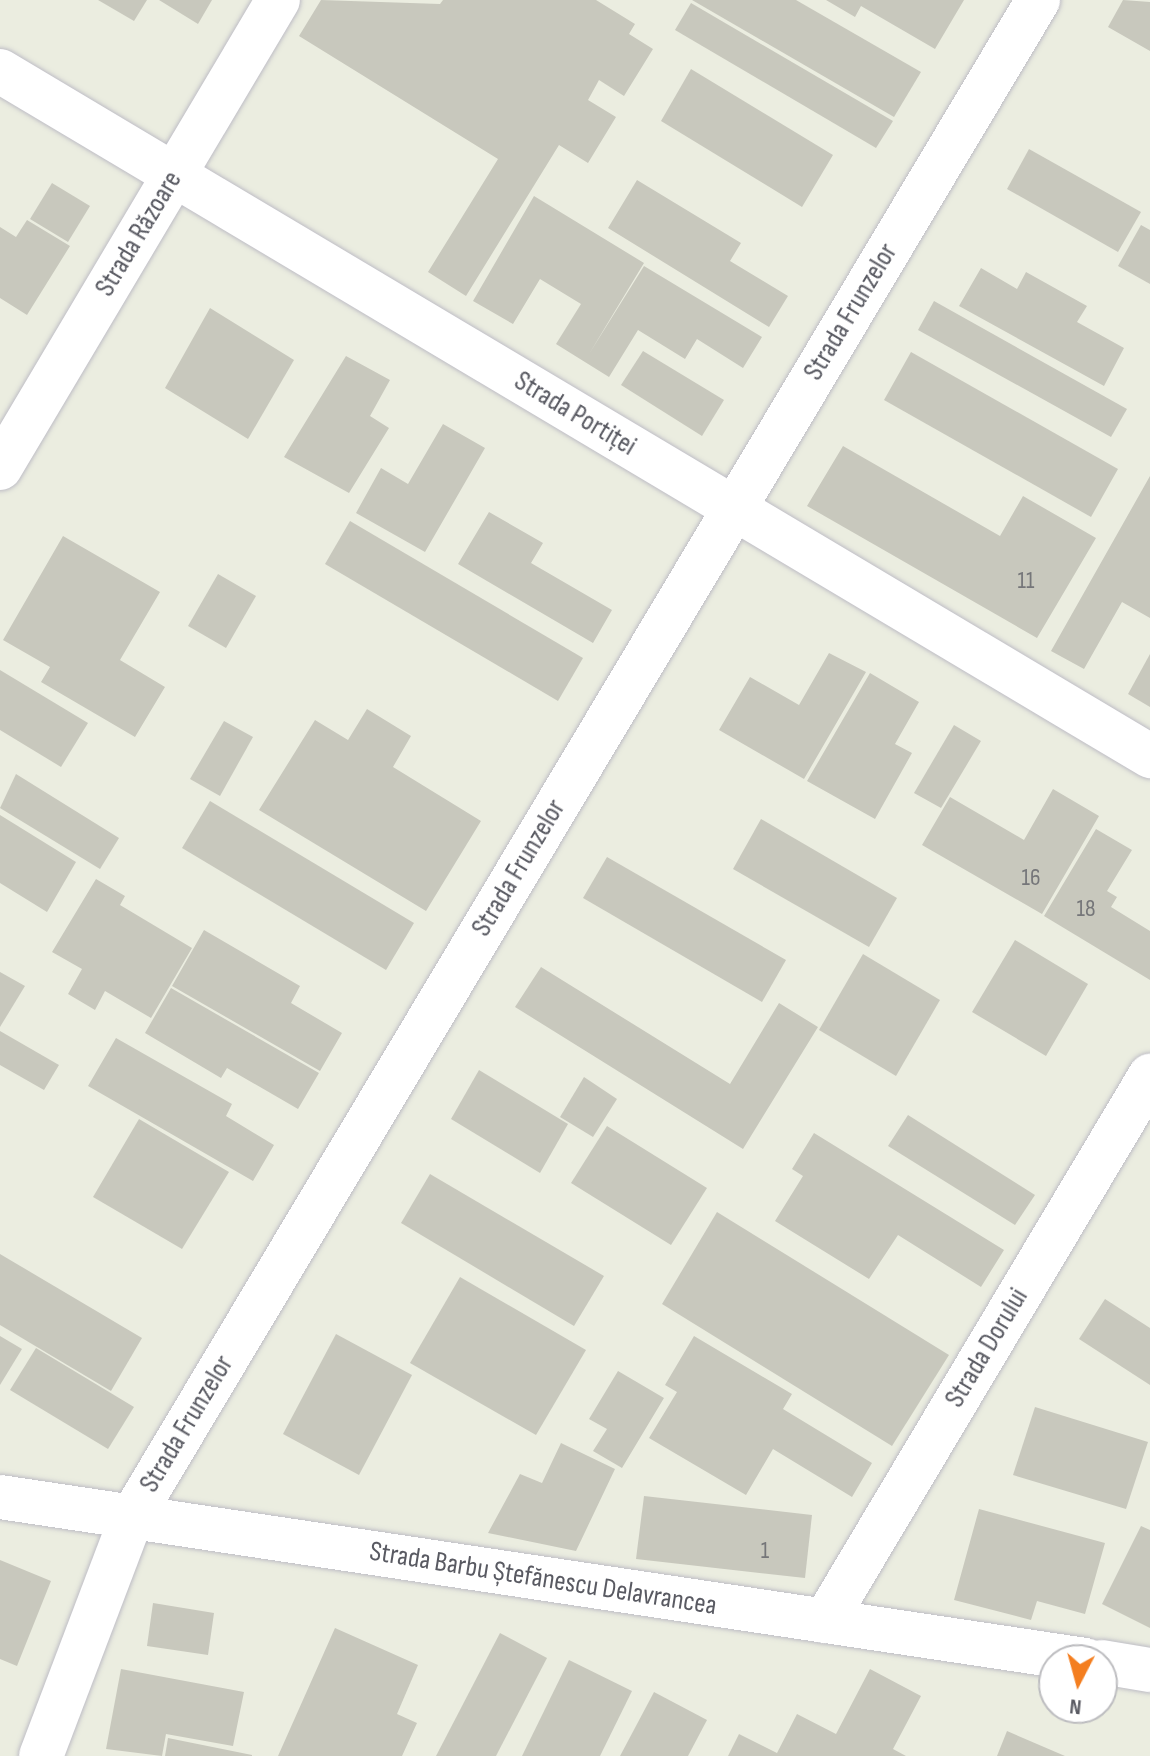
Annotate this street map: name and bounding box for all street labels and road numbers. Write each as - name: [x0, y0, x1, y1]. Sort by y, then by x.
- street label: Strada Răzoare: [89, 165, 189, 303]
- street label: Strada Frunzelor: [797, 237, 905, 387]
- street label: Strada Portiței: [508, 365, 642, 463]
- street label: Strada Frunzelor: [465, 793, 573, 943]
- street label: Strada Dorului: [938, 1282, 1036, 1414]
- street label: Strada Frunzelor: [133, 1349, 241, 1499]
- street label: Strada Barbu Ștefănescu Delavrancea: [367, 1535, 719, 1623]

